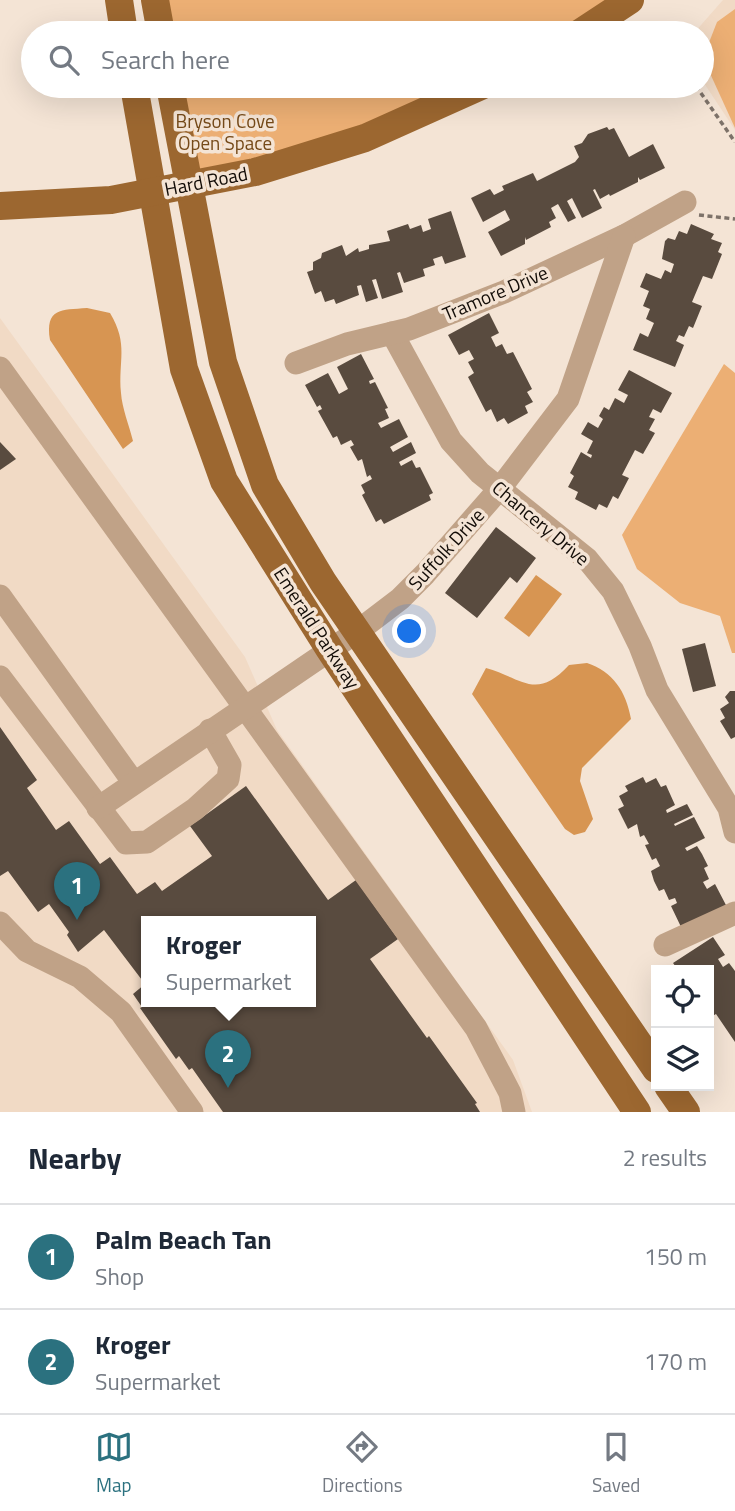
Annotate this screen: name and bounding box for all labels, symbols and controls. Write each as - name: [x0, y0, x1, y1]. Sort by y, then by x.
- search box: [21, 21, 714, 98]
- text: Search here: [101, 40, 230, 79]
- icon: search: [45, 41, 83, 79]
- park label: Bryson Cove Open Space: [175, 106, 275, 157]
- street label: Hard Road: [162, 158, 250, 203]
- street label: Tramore Drive: [438, 257, 552, 328]
- street label: Chancery Drive: [486, 473, 596, 572]
- street label: Suffolk Drive: [401, 501, 491, 596]
- street label: Emerald Parkway: [267, 561, 368, 694]
- your location: [392, 614, 426, 648]
- pin: 1: [54, 862, 100, 920]
- popup: [141, 916, 316, 1007]
- text: Kroger: [166, 925, 241, 964]
- text: Supermarket: [166, 964, 291, 999]
- map controls: [651, 965, 714, 1091]
- button: locate: [651, 965, 714, 1028]
- button: layers: [651, 1028, 714, 1091]
- pin: 2: [205, 1030, 251, 1088]
- text: Nearby: [28, 1135, 121, 1181]
- text: 2 results: [623, 1140, 707, 1175]
- text: Palm Beach Tan: [95, 1220, 272, 1259]
- text: 1: [45, 1239, 57, 1274]
- text: 150 m: [644, 1239, 707, 1274]
- text: Shop: [95, 1259, 144, 1294]
- text: Kroger: [95, 1325, 171, 1364]
- text: 2: [45, 1344, 57, 1379]
- text: 170 m: [644, 1344, 707, 1379]
- text: Supermarket: [95, 1364, 220, 1399]
- tab: Map: [95, 1428, 133, 1499]
- tab: Directions: [322, 1428, 403, 1499]
- tab: Saved: [592, 1428, 640, 1499]

